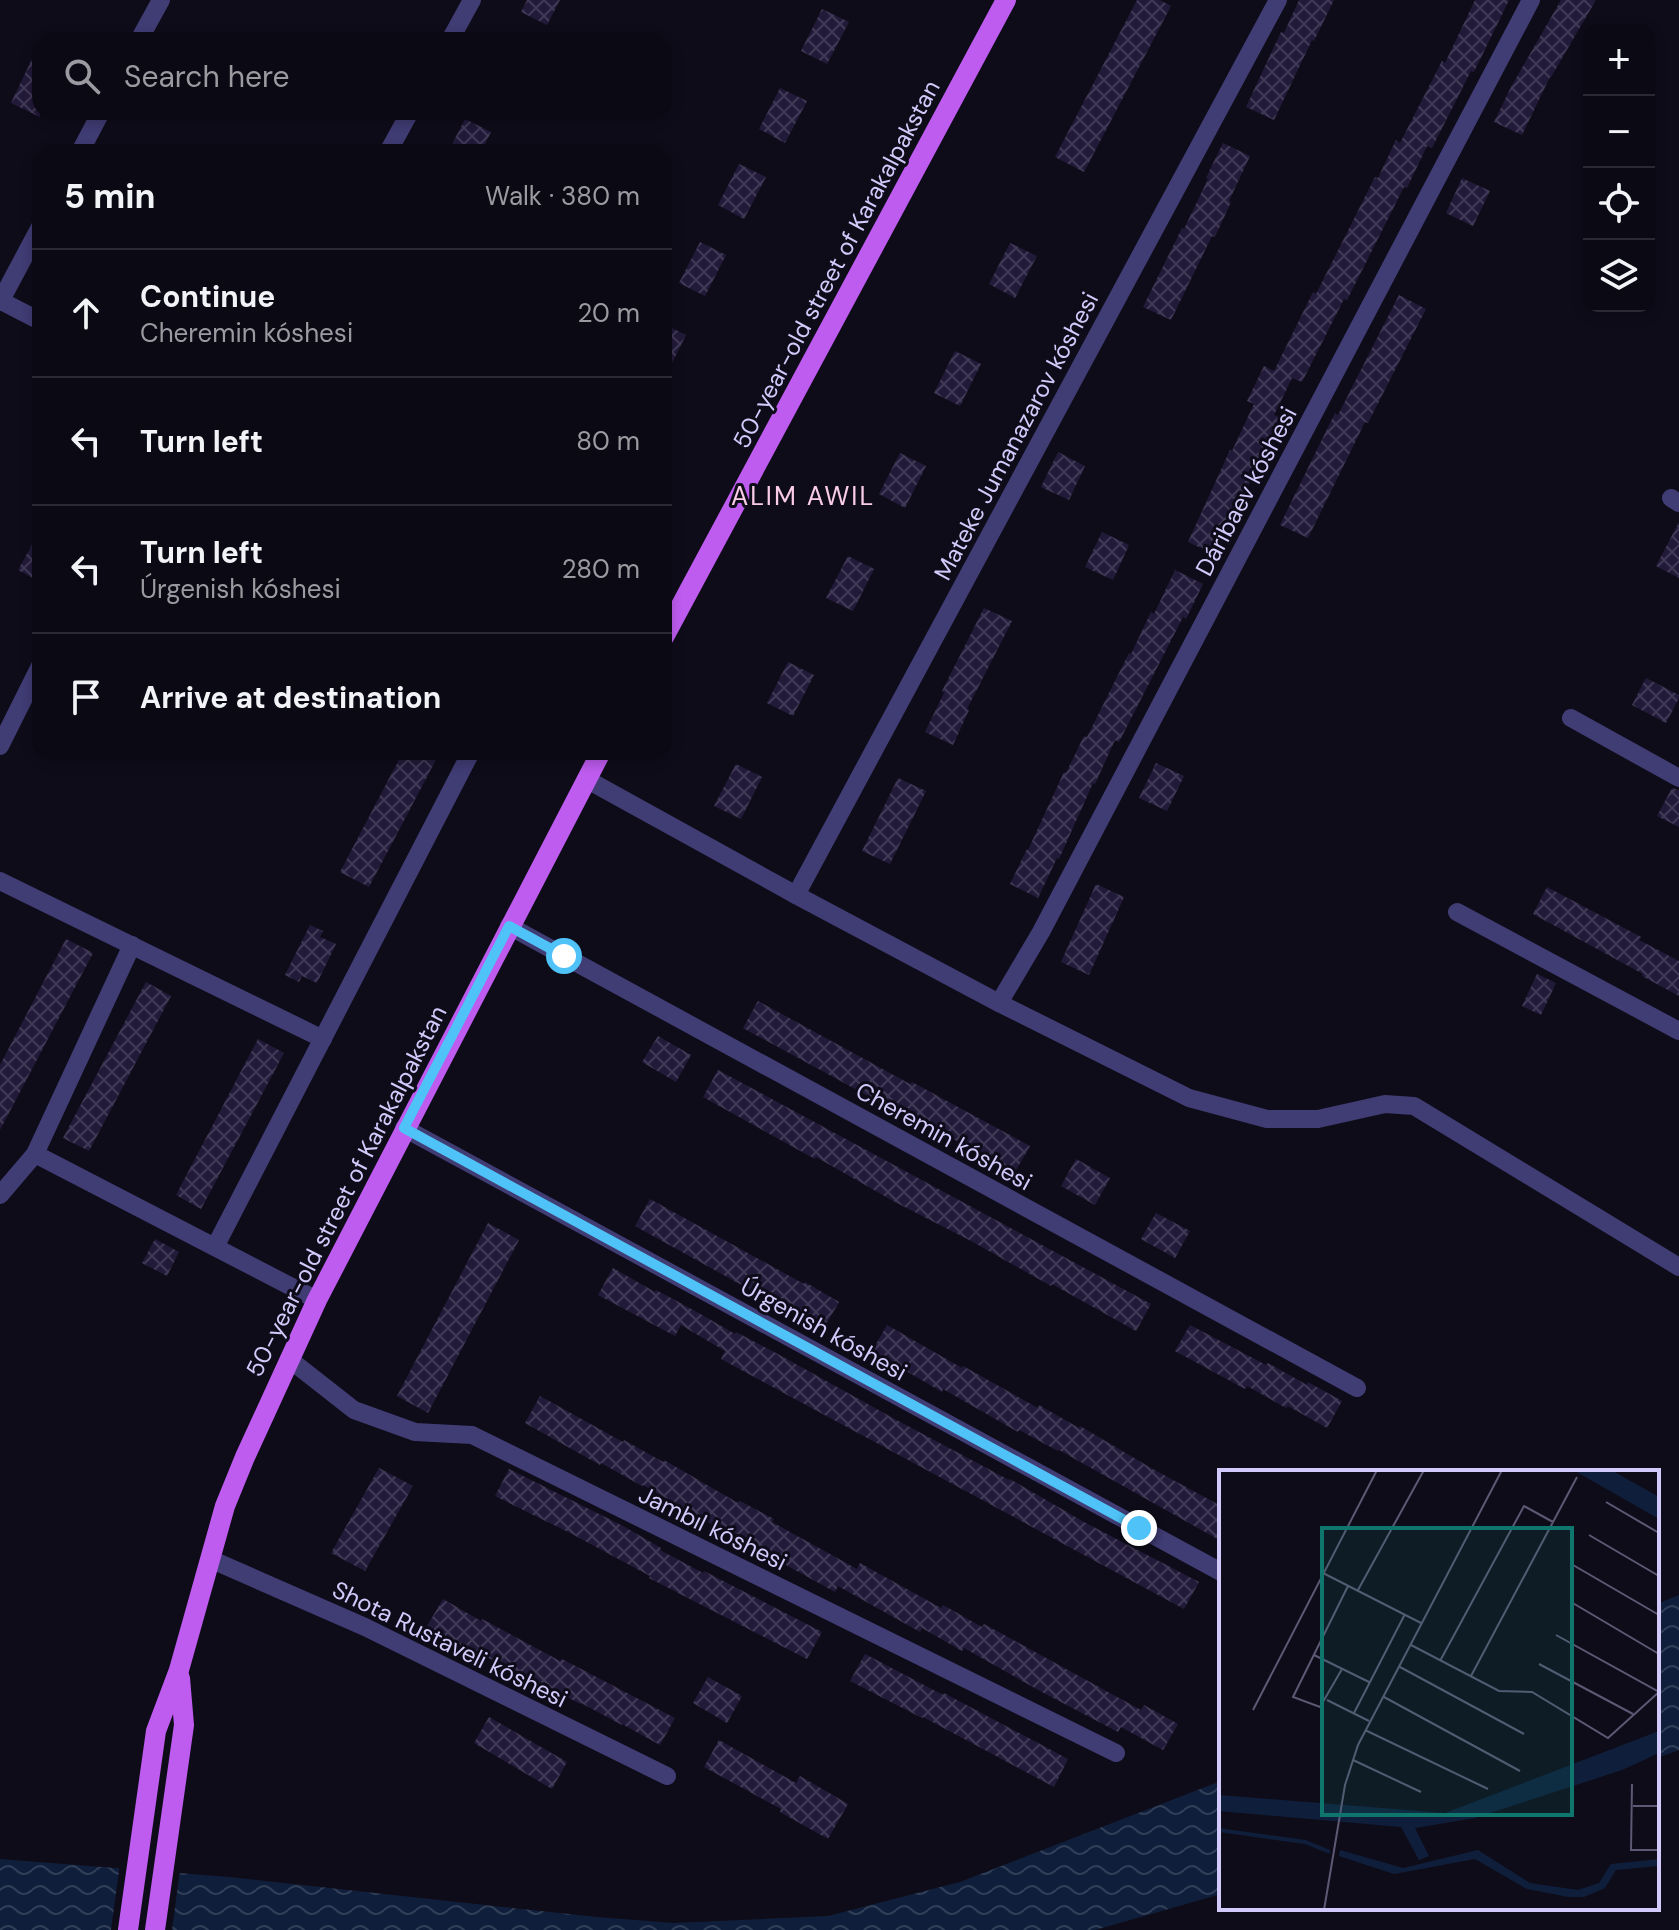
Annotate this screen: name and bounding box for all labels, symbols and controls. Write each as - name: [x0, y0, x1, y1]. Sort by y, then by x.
- map controls: [1583, 24, 1655, 312]
- button: +: [1583, 24, 1655, 96]
- search box: [32, 32, 672, 120]
- icon: search: [60, 54, 104, 98]
- text: Search here: [124, 57, 290, 96]
- street label: 50-year-old street of Karakalpakstan: [725, 75, 947, 453]
- button: −: [1583, 96, 1655, 168]
- button: locate: [1583, 168, 1655, 240]
- text: 5 min: [64, 174, 155, 219]
- text: Walk · 380 m: [485, 179, 640, 213]
- button: layers: [1583, 240, 1655, 312]
- text: Continue: [140, 277, 275, 316]
- street label: Mateke Jumanazarov kóshesi: [927, 287, 1105, 585]
- icon: ahead: [64, 291, 108, 335]
- text: 20 m: [577, 296, 640, 330]
- text: Cheremin kóshesi: [140, 316, 353, 350]
- street label: Dáribaev kóshesi: [1188, 401, 1304, 581]
- icon: left: [64, 419, 108, 463]
- text: Turn left: [140, 422, 263, 461]
- text: 80 m: [576, 424, 640, 458]
- district label: ALIM AWIL: [731, 479, 875, 513]
- text: Turn left: [140, 533, 263, 572]
- icon: left: [64, 547, 108, 591]
- text: 280 m: [562, 552, 640, 586]
- text: Úrgenish kóshesi: [140, 572, 341, 606]
- icon: arrive: [64, 675, 108, 719]
- text: Arrive at destination: [140, 678, 441, 717]
- route start: [546, 938, 582, 974]
- street label: 50-year-old street of Karakalpakstan: [239, 1000, 453, 1382]
- street label: Cheremin kóshesi: [850, 1075, 1038, 1197]
- street label: Úrgenish kóshesi: [735, 1271, 913, 1387]
- inset map: [1219, 1470, 1659, 1910]
- street label: Jambıl kóshesi: [634, 1479, 792, 1577]
- route end: [1121, 1510, 1157, 1546]
- street label: Shota Rustaveli kóshesi: [327, 1574, 573, 1714]

